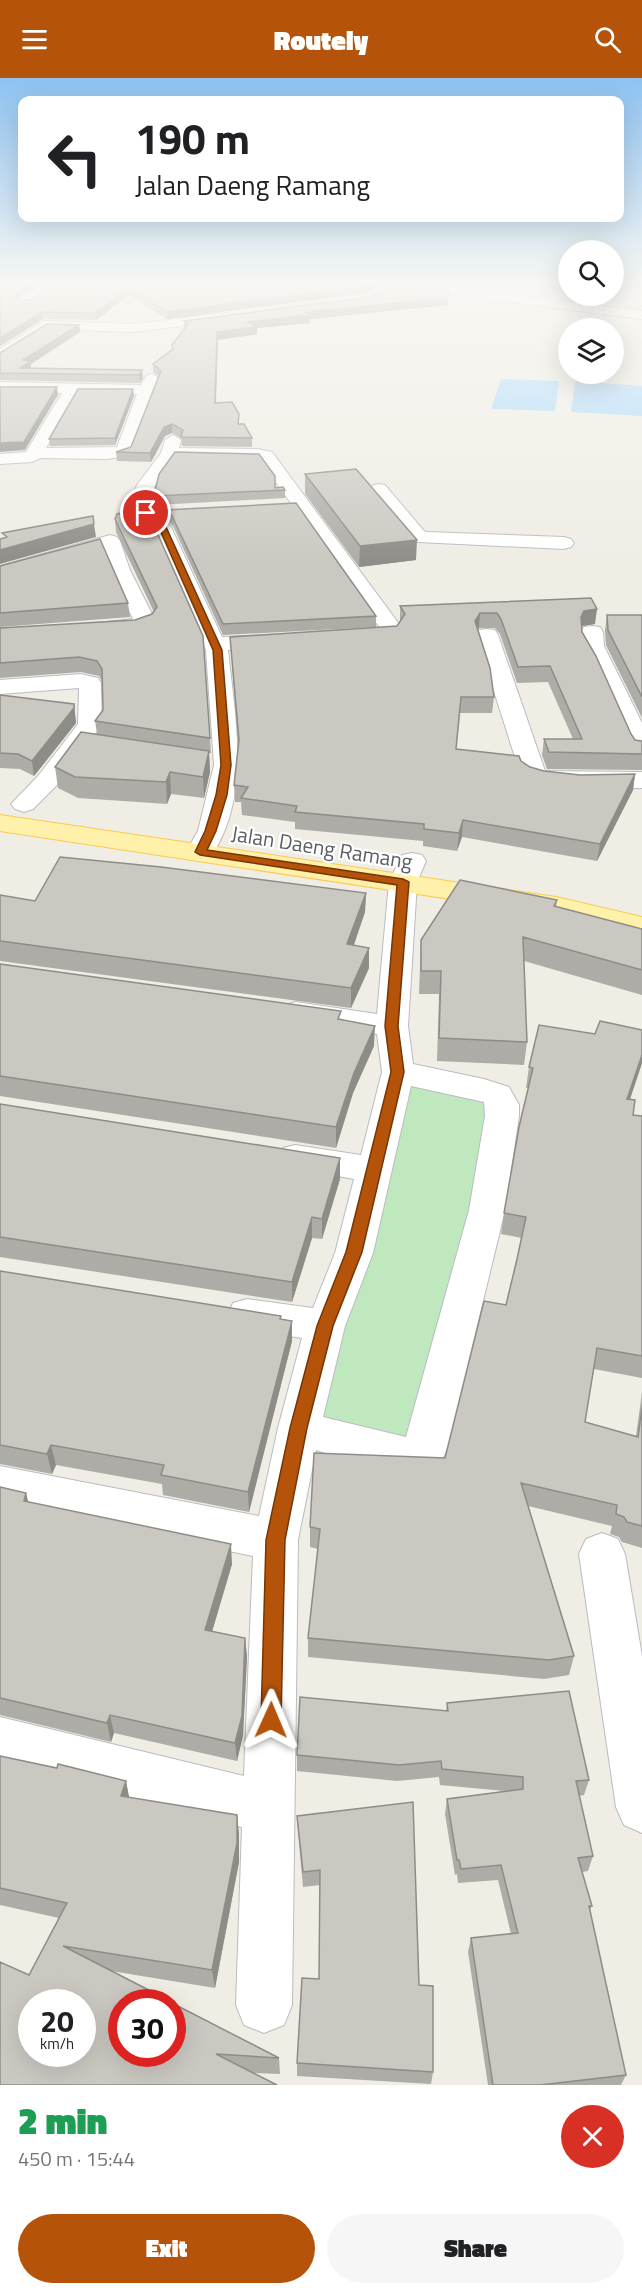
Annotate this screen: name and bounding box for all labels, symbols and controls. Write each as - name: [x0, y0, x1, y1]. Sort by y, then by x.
- text: Routely: [274, 19, 368, 60]
- icon: menu: [18, 23, 51, 56]
- icon: search: [591, 23, 624, 56]
- text: 190 m: [135, 106, 250, 170]
- icon: left: [36, 120, 114, 198]
- text: Jalan Daeng Ramang: [135, 164, 370, 205]
- map controls: [558, 240, 624, 384]
- button: search: [558, 240, 624, 306]
- button: layers: [558, 318, 624, 384]
- pin: [120, 487, 171, 538]
- icon: arrive: [129, 496, 162, 529]
- street label: Jalan Daeng Ramang: [229, 817, 415, 877]
- position arrow: [239, 1688, 303, 1752]
- speed limit sign: 30: [108, 1989, 186, 2067]
- text: 20: [40, 1998, 74, 2044]
- text: km/h: [40, 2032, 74, 2055]
- text: 2 min: [18, 2093, 107, 2148]
- button: close: [561, 2105, 624, 2168]
- text: 450 m · 15:44: [18, 2143, 135, 2174]
- button: Exit: [18, 2214, 315, 2283]
- button: Share: [327, 2214, 624, 2283]

